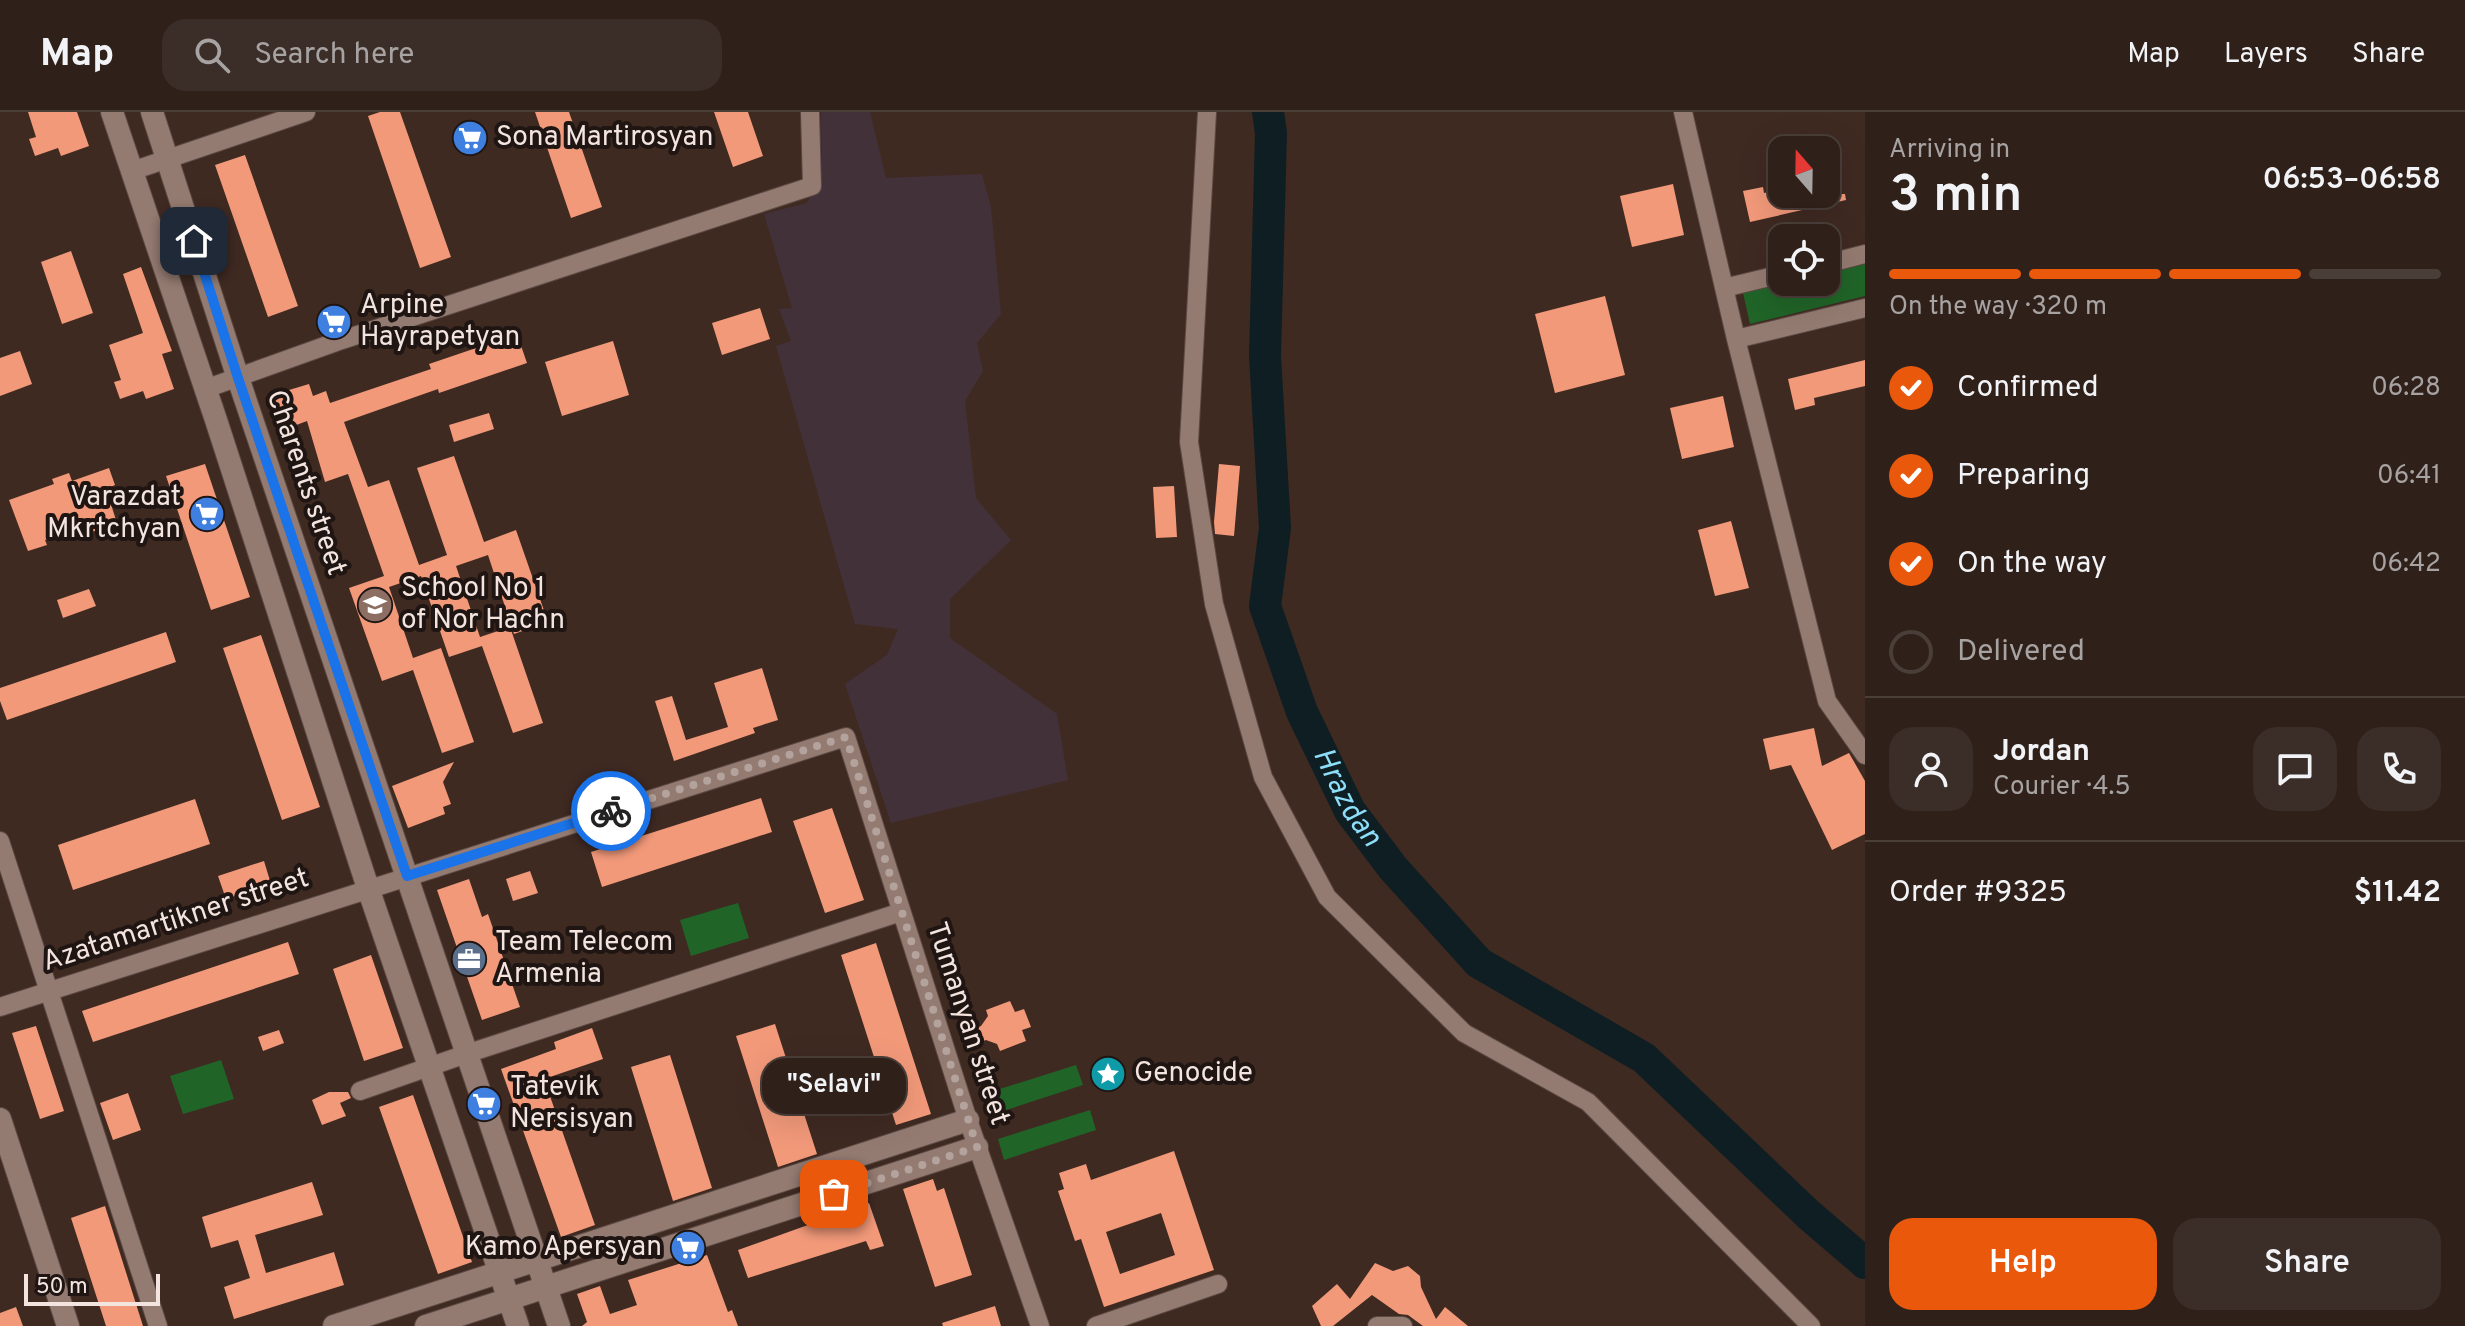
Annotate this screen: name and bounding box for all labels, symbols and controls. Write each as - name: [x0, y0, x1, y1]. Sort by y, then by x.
- search box: [162, 19, 722, 91]
- text: Map: [40, 31, 114, 80]
- icon: search: [190, 33, 234, 77]
- text: Search here: [254, 37, 414, 74]
- text: Map: [2127, 37, 2180, 73]
- text: Layers: [2224, 37, 2308, 73]
- text: Share: [2352, 37, 2425, 73]
- supermarket icon: Sona Martirosyan: [451, 119, 489, 157]
- place label: Sona Martirosyan: [496, 120, 713, 156]
- text: Arriving in: [1889, 134, 2010, 167]
- north arrow: [1768, 136, 1840, 208]
- map controls: [1768, 136, 1840, 296]
- text: 06:53–06:58: [2263, 162, 2441, 199]
- text: 3 min: [1889, 164, 2022, 230]
- pin: [160, 207, 228, 275]
- icon: home: [172, 219, 216, 263]
- button: locate: [1768, 224, 1840, 296]
- place label: Arpine Hayrapetyan: [360, 288, 520, 356]
- text: On the way · 320 m: [1889, 291, 2107, 324]
- supermarket icon: Arpine Hayrapetyan: [315, 303, 353, 341]
- icon: check: [1889, 366, 1933, 410]
- text: Confirmed: [1957, 370, 2099, 407]
- text: 06:28: [2371, 372, 2441, 405]
- street label: Charents street: [256, 386, 354, 580]
- icon: check: [1889, 454, 1933, 498]
- text: Preparing: [1957, 458, 2090, 495]
- text: 06:41: [2377, 460, 2441, 493]
- place label: Varazdat Mkrtchyan: [47, 480, 181, 548]
- supermarket icon: Varazdat Mkrtchyan: [188, 495, 226, 533]
- icon: check: [1889, 542, 1933, 586]
- text: On the way: [1957, 546, 2107, 583]
- text: 06:42: [2371, 548, 2441, 581]
- place label: School No 1 of Nor Hachn: [401, 571, 565, 639]
- school or university icon: School No 1 of Nor Hachn: [356, 586, 394, 624]
- text: Delivered: [1957, 634, 2085, 671]
- button: person: [1889, 727, 1973, 811]
- button: chat: [2253, 727, 2337, 811]
- button: phone: [2357, 727, 2441, 811]
- text: Jordan: [1993, 734, 2090, 771]
- water label: Hrazdan: [1304, 742, 1389, 855]
- courier: [571, 771, 651, 851]
- text: Courier · 4.5: [1993, 771, 2131, 804]
- icon: bike: [589, 789, 633, 833]
- street label: Azatamartikner street: [38, 861, 314, 981]
- text: Order #9325: [1889, 875, 2067, 912]
- text: $11.42: [2354, 875, 2441, 912]
- street label: Tumanyan street: [917, 918, 1017, 1130]
- place label: Team Telecom Armenia: [495, 925, 673, 993]
- office icon: Team Telecom Armenia: [450, 940, 488, 978]
- place icon: Genocide: [1089, 1055, 1127, 1093]
- place label: Genocide: [1134, 1056, 1253, 1092]
- callout: "Selavi": [762, 1058, 906, 1114]
- text: "Selavi": [787, 1069, 881, 1102]
- place label: Tatevik Nersisyan: [510, 1070, 634, 1138]
- supermarket icon: Tatevik Nersisyan: [465, 1085, 503, 1123]
- pin: [800, 1160, 868, 1228]
- icon: bag: [812, 1172, 856, 1216]
- button: Help: [1889, 1218, 2157, 1310]
- button: Share: [2173, 1218, 2441, 1310]
- supermarket icon: Kamo Apersyan: [669, 1229, 707, 1267]
- place label: Kamo Apersyan: [465, 1230, 662, 1266]
- scale bar: [24, 1270, 160, 1306]
- text: 50 m: [36, 1274, 88, 1301]

